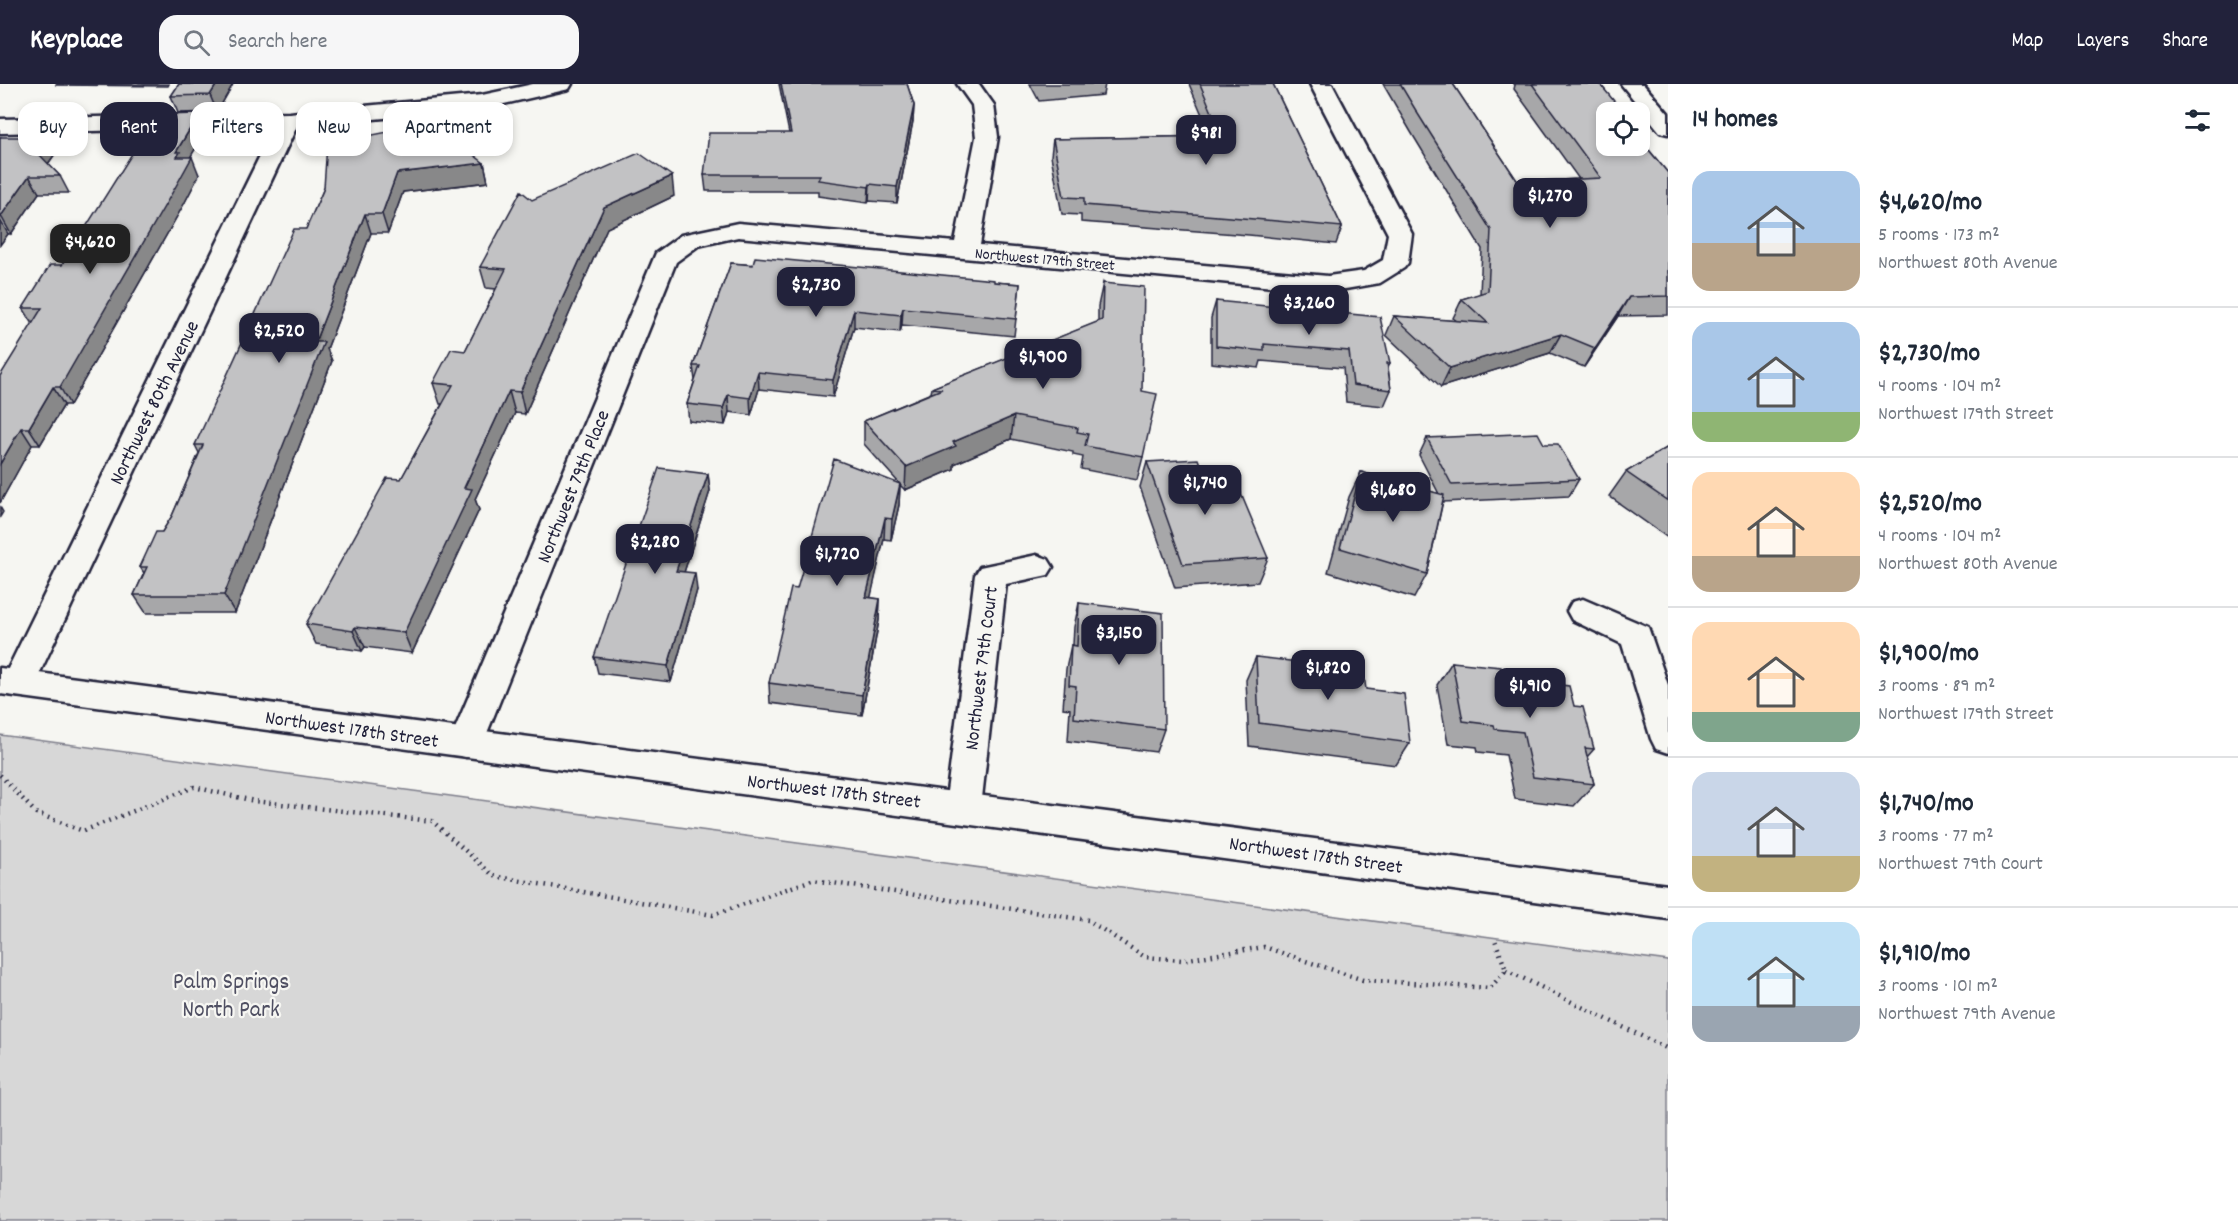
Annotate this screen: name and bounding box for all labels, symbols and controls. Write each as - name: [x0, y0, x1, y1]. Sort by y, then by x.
- search box: [159, 15, 579, 69]
- text: Keyplace: [30, 22, 123, 62]
- icon: search: [180, 26, 213, 59]
- text: Search here: [228, 27, 327, 58]
- text: Map: [2012, 27, 2043, 57]
- text: Layers: [2076, 27, 2129, 57]
- text: Share: [2162, 27, 2208, 57]
- chip: Buy: [18, 102, 88, 156]
- chip: Rent: [100, 102, 178, 156]
- chip: Filters: [190, 102, 284, 156]
- chip: New: [296, 102, 371, 156]
- chip: Apartment: [383, 102, 513, 156]
- map controls: [1596, 102, 1650, 156]
- button: locate: [1596, 102, 1650, 156]
- text: 14 homes: [1692, 102, 1778, 139]
- icon: filters: [2181, 104, 2214, 137]
- pin: $981: [1170, 115, 1242, 166]
- text: $981: [1190, 120, 1222, 148]
- pin: $1,270: [1501, 178, 1599, 229]
- text: $1,270: [1527, 183, 1573, 211]
- text: $4,620/mo: [1878, 185, 1982, 222]
- icon: home: [1740, 195, 1812, 267]
- text: 5 rooms · 173 m²: [1878, 222, 1999, 250]
- pin: $4,620: [41, 224, 139, 275]
- text: $4,620: [64, 229, 116, 257]
- street label: Northwest 179th Street: [974, 243, 1116, 278]
- text: Northwest 80th Avenue: [1878, 250, 2058, 278]
- pin: $2,730: [767, 267, 865, 318]
- text: $2,730: [791, 272, 841, 300]
- pin: $3,260: [1260, 285, 1358, 336]
- text: $3,260: [1283, 290, 1335, 318]
- pin: $2,520: [230, 313, 328, 364]
- street label: Northwest 80th Avenue: [104, 316, 208, 490]
- text: $2,520: [253, 318, 305, 346]
- text: $2,730/mo: [1878, 336, 1980, 373]
- pin: $1,900: [994, 339, 1092, 390]
- text: $1,900: [1018, 344, 1068, 372]
- icon: home: [1740, 346, 1812, 418]
- text: 4 rooms · 104 m²: [1878, 373, 2001, 401]
- text: Northwest 179th Street: [1878, 401, 2054, 429]
- street label: Northwest 79th Place: [531, 406, 618, 568]
- pin: $1,740: [1156, 465, 1254, 516]
- text: $1,740: [1182, 470, 1228, 498]
- pin: $1,680: [1344, 472, 1442, 523]
- text: $1,680: [1369, 477, 1417, 505]
- text: $2,520/mo: [1878, 486, 1982, 523]
- icon: home: [1740, 496, 1812, 568]
- text: 4 rooms · 104 m²: [1878, 523, 2001, 551]
- pin: $2,280: [606, 524, 704, 575]
- text: $2,280: [630, 529, 680, 557]
- pin: $1,720: [788, 536, 886, 587]
- text: $1,720: [814, 541, 860, 569]
- text: Northwest 80th Avenue: [1878, 551, 2058, 579]
- street label: Northwest 79th Court: [959, 585, 1007, 752]
- pin: $3,150: [1070, 615, 1168, 666]
- text: $3,150: [1095, 620, 1143, 648]
- text: $1,900/mo: [1878, 636, 1979, 673]
- icon: home: [1740, 646, 1812, 718]
- pin: $1,820: [1279, 650, 1377, 701]
- text: $1,820: [1305, 655, 1351, 683]
- pin: $1,910: [1481, 668, 1579, 719]
- text: $1,910: [1509, 673, 1551, 701]
- text: 3 rooms · 89 m²: [1878, 673, 1995, 701]
- text: Northwest 179th Street: [1878, 701, 2054, 729]
- street label: Northwest 178th Street: [263, 705, 440, 757]
- street label: Northwest 178th Street: [745, 768, 922, 818]
- text: $1,740/mo: [1878, 786, 1974, 823]
- icon: home: [1740, 796, 1812, 868]
- text: 3 rooms · 77 m²: [1878, 823, 1994, 851]
- street label: Northwest 178th Street: [1227, 831, 1404, 883]
- text: Northwest 79th Court: [1878, 851, 2043, 879]
- text: $1,910/mo: [1878, 936, 1970, 973]
- icon: home: [1740, 946, 1812, 1018]
- park label: Palm Springs North Park: [173, 966, 289, 1028]
- text: 3 rooms · 101 m²: [1878, 973, 1998, 1001]
- text: Northwest 79th Avenue: [1878, 1001, 2055, 1029]

